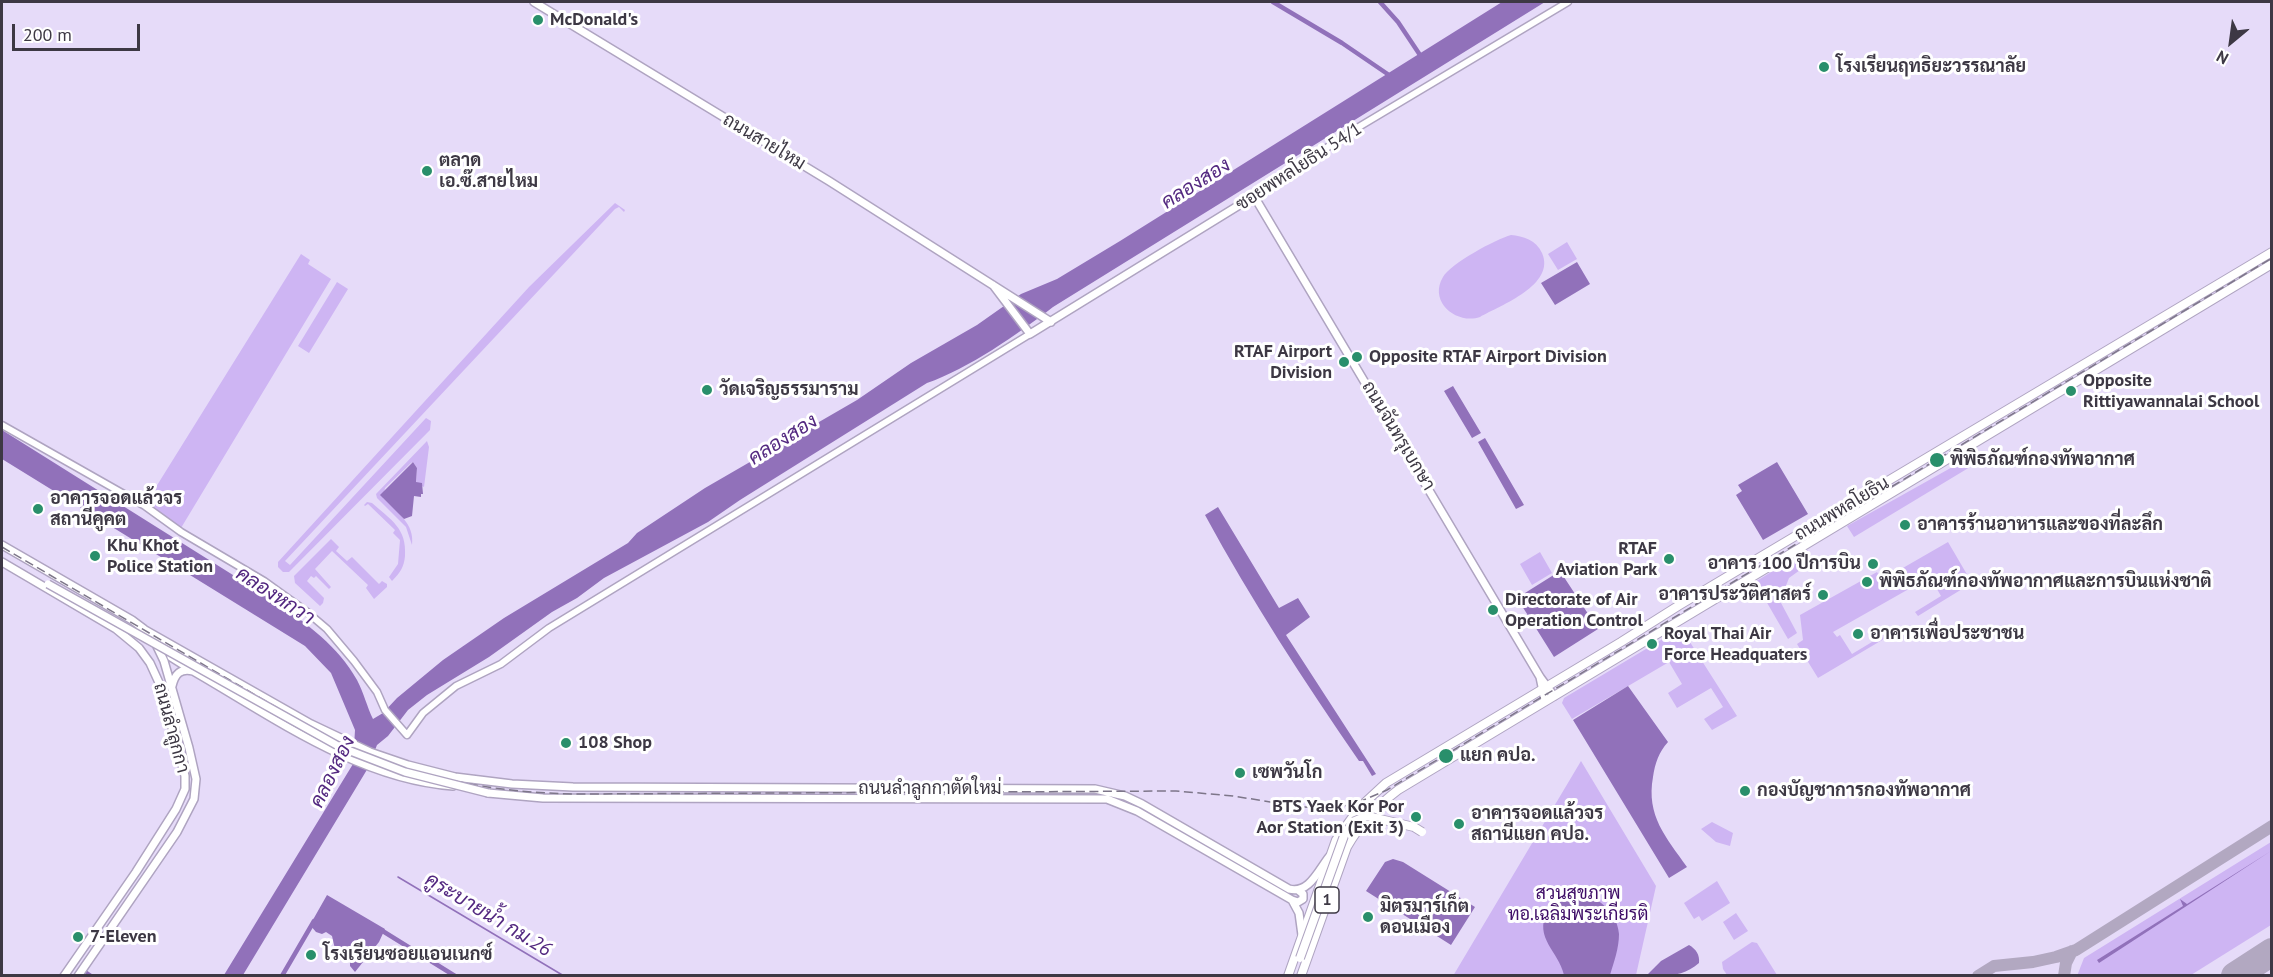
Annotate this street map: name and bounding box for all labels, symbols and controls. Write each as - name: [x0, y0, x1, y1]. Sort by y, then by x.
- place label: McDonald's: [550, 9, 638, 31]
- scale bar: [15, 12, 142, 50]
- north arrow: [2201, 12, 2261, 72]
- marker: McDonald's: [531, 13, 545, 27]
- text: 200 m: [23, 23, 72, 46]
- text: N: [2213, 46, 2232, 69]
- place label: โรงเรียนฤทธิยะวรรณาลัย: [1836, 56, 2026, 78]
- marker: โรงเรียนฤทธิยะวรรณาลัย: [1817, 60, 1831, 74]
- street label: ถนนสายไหม: [719, 109, 809, 175]
- street label: ซอยพหลโยธิน 54/1: [1232, 118, 1366, 216]
- place label: ตลาด เอ.ซ๊.สายไหม: [439, 150, 538, 192]
- water label: คลองสอง: [1157, 153, 1235, 215]
- marker: ตลาด เอ.ซ๊.สายไหม: [420, 164, 434, 178]
- place label: RTAF Airport Division: [1234, 341, 1332, 384]
- place label: Opposite RTAF Airport Division: [1369, 346, 1607, 368]
- marker: Opposite RTAF Airport Division: [1350, 350, 1364, 364]
- marker: RTAF Airport Division: [1337, 355, 1351, 369]
- place label: Opposite Rittiyawannalai School: [2083, 370, 2259, 412]
- street label: ถนนจันทรุเบกษา: [1357, 377, 1439, 495]
- place label: วัดเจริญธรรมาราม: [719, 379, 859, 401]
- marker: วัดเจริญธรรมาราม: [700, 383, 714, 397]
- marker: Opposite Rittiyawannalai School: [2064, 384, 2078, 398]
- water label: คลองสอง: [744, 409, 822, 471]
- place label: พิพิธภัณฑ์กองทัพอากาศ: [1950, 449, 2135, 471]
- marker: พิพิธภัณฑ์กองทัพอากาศ: [1928, 451, 1946, 469]
- street label: ถนนพหลโยธิน: [1791, 472, 1893, 546]
- place label: อาคารจอดแล้วจร สถานีคูคต: [50, 488, 182, 530]
- marker: อาคารจอดแล้วจร สถานีคูคต: [31, 502, 45, 516]
- place label: อาคารร้านอาหารและของที่ละลึก: [1917, 514, 2163, 536]
- marker: อาคารร้านอาหารและของที่ละลึก: [1898, 518, 1912, 532]
- place label: Khu Khot Police Station: [107, 535, 213, 578]
- place label: RTAF Aviation Park: [1556, 538, 1657, 580]
- marker: Khu Khot Police Station: [88, 549, 102, 563]
- marker: RTAF Aviation Park: [1662, 552, 1676, 566]
- place label: อาคาร 100 ปีการบิน: [1708, 553, 1861, 575]
- marker: อาคาร 100 ปีการบิน: [1866, 557, 1880, 571]
- water label: คลองหกวา: [231, 562, 319, 630]
- place label: พิพิธภัณฑ์กองทัพอากาศและการบินแห่งชาติ: [1879, 571, 2212, 593]
- marker: พิพิธภัณฑ์กองทัพอากาศและการบินแห่งชาติ: [1860, 575, 1874, 589]
- place label: อาคารประวัติศาสตร์: [1658, 584, 1811, 606]
- marker: อาคารประวัติศาสตร์: [1816, 588, 1830, 602]
- place label: Directorate of Air Operation Control: [1505, 589, 1643, 632]
- marker: Directorate of Air Operation Control: [1486, 603, 1500, 617]
- place label: Royal Thai Air Force Headquaters: [1664, 623, 1807, 666]
- place label: อาคารเพื่อประชาชน: [1870, 623, 2025, 645]
- marker: อาคารเพื่อประชาชน: [1851, 627, 1865, 641]
- marker: Royal Thai Air Force Headquaters: [1645, 637, 1659, 651]
- street label: ถนนลำลูกกา: [149, 681, 193, 775]
- water label: คลองสอง: [305, 732, 361, 812]
- place label: 108 Shop: [578, 732, 652, 754]
- marker: 108 Shop: [559, 736, 573, 750]
- place label: แยก คปอ.: [1460, 745, 1535, 767]
- marker: แยก คปอ.: [1437, 747, 1455, 765]
- place label: เซพวันโก: [1252, 762, 1323, 784]
- marker: เซพวันโก: [1233, 766, 1247, 780]
- street label: ถนนลำลูกกาตัดใหม่: [858, 778, 1002, 800]
- place label: กองบัญชาการกองทัพอากาศ: [1757, 780, 1971, 802]
- marker: กองบัญชาการกองทัพอากาศ: [1738, 784, 1752, 798]
- place label: BTS Yaek Kor Por Aor Station (Exit 3): [1257, 796, 1404, 838]
- place label: อาคารจอดแล้วจร สถานีแยก คปอ.: [1471, 803, 1603, 846]
- marker: BTS Yaek Kor Por Aor Station (Exit 3): [1409, 810, 1423, 824]
- marker: อาคารจอดแล้วจร สถานีแยก คปอ.: [1452, 817, 1466, 831]
- water label: คูระบายน้ำ กม.26: [421, 868, 555, 962]
- park label: สวนสุขภาพ ทอ.เฉลิมพระเกียรติ: [1508, 883, 1648, 926]
- road number: 1: [1315, 887, 1339, 913]
- place label: มิตรมาร์เก็ต ดอนเมือง: [1380, 896, 1469, 938]
- marker: มิตรมาร์เก็ต ดอนเมือง: [1361, 910, 1375, 924]
- place label: 7-Eleven: [90, 926, 157, 948]
- marker: 7-Eleven: [71, 930, 85, 944]
- place label: โรงเรียนซอยแอนเนกซ์: [323, 944, 492, 966]
- marker: โรงเรียนซอยแอนเนกซ์: [304, 948, 318, 962]

